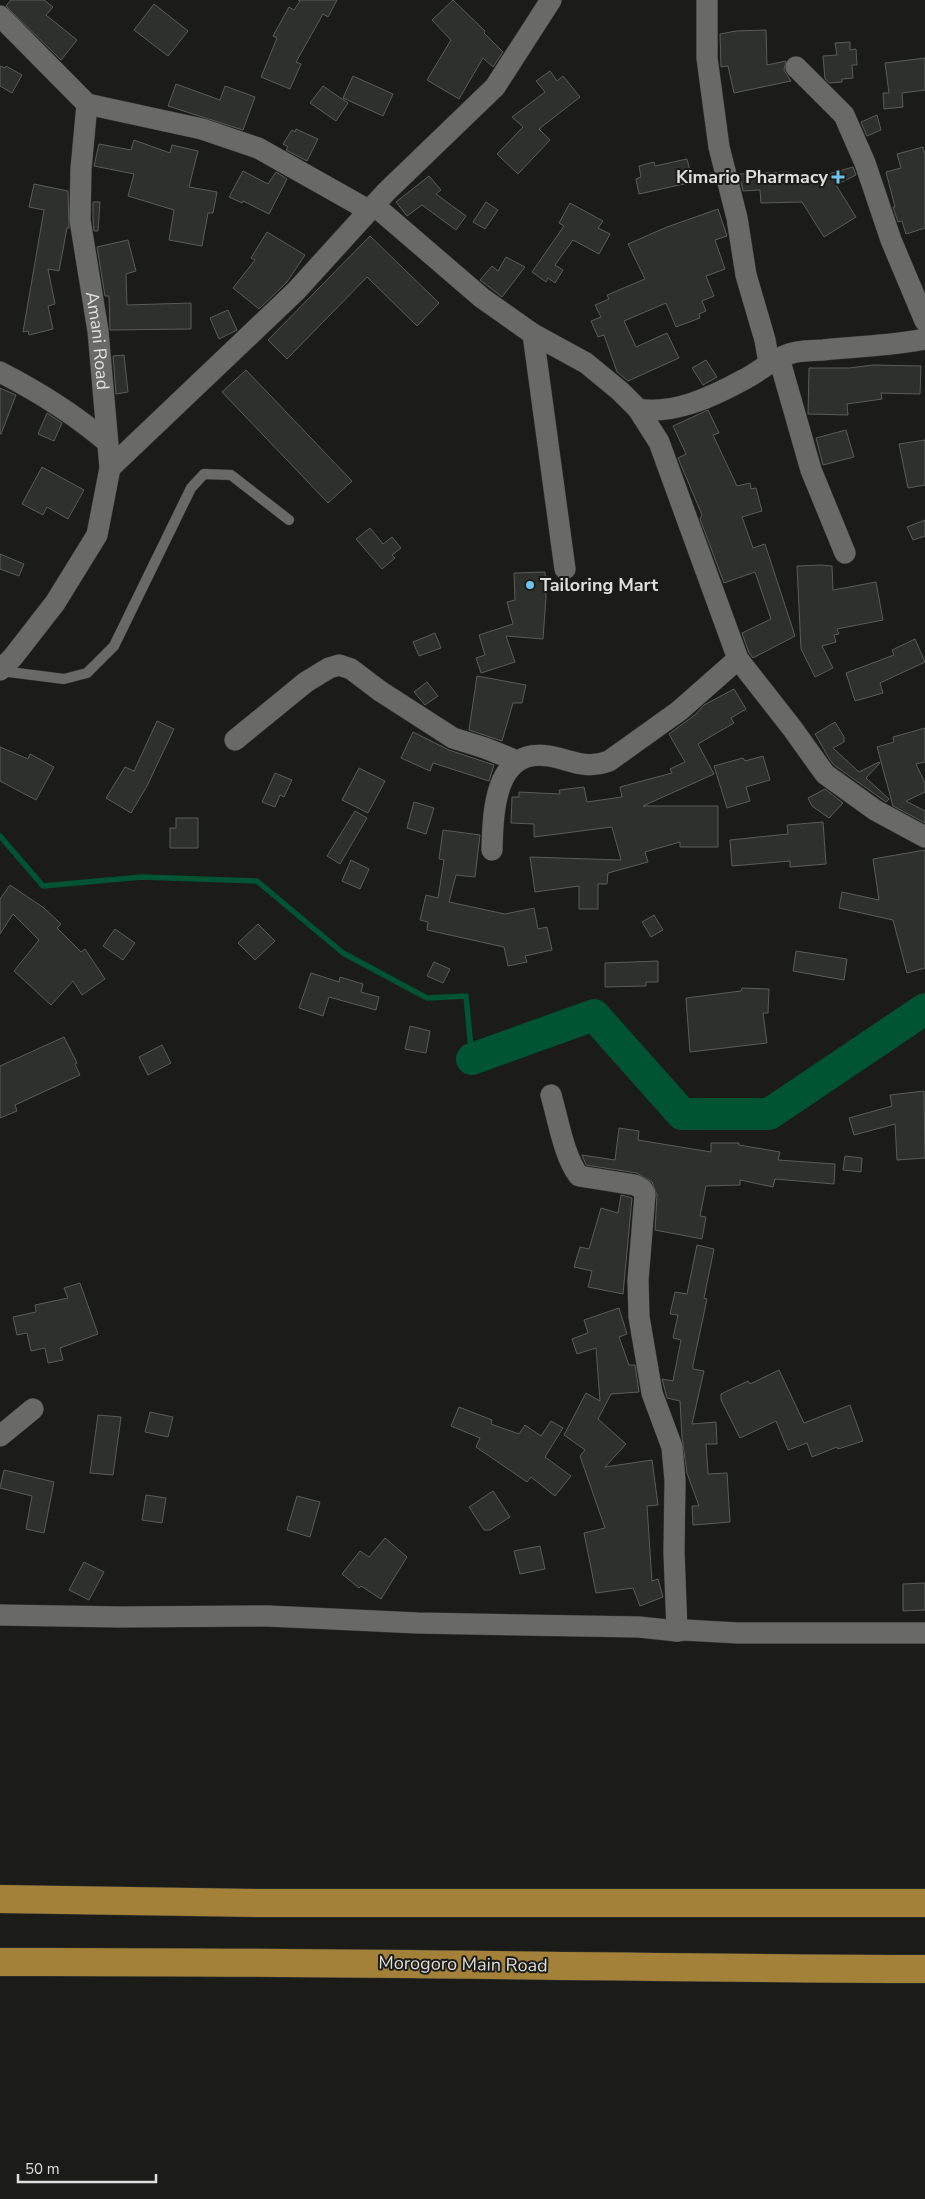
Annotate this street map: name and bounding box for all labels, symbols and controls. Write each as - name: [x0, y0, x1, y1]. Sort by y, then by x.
- place label: Kimario Pharmacy: [676, 165, 829, 189]
- marker: Kimario Pharmacy: [832, 171, 844, 183]
- street label: Amani Road: [80, 290, 115, 391]
- place label: Tailoring Mart: [540, 573, 658, 597]
- marker: Tailoring Mart: [524, 579, 536, 591]
- street label: Morogoro Main Road: [378, 1951, 548, 1977]
- scale bar: [18, 2152, 155, 2184]
- text: 50 m: [25, 2159, 60, 2179]

